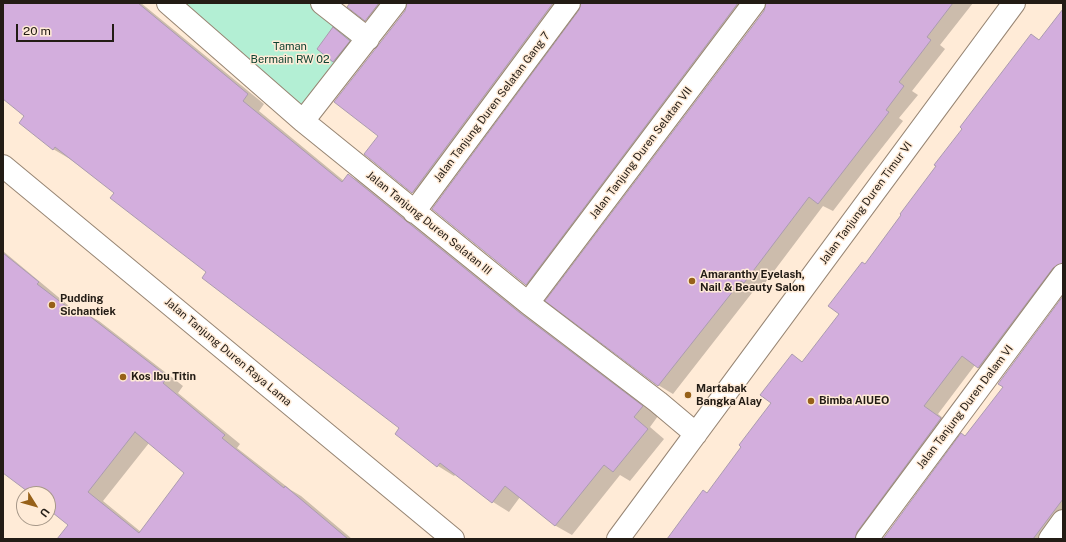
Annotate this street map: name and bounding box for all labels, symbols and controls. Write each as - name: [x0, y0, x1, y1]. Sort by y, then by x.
- scale bar: [18, 16, 116, 42]
- text: 20 m: [23, 24, 51, 38]
- street label: Jalan Tanjung Duren Selatan Gang 7: [431, 29, 553, 185]
- park label: Taman Bermain RW 02: [251, 40, 329, 66]
- street label: Jalan Tanjung Duren Selatan VII: [587, 85, 695, 221]
- street label: Jalan Tanjung Duren Timur VI: [817, 139, 915, 267]
- street label: Jalan Tanjung Duren Selatan III: [364, 168, 494, 278]
- place label: Amaranthy Eyelash, Nail & Beauty Salon: [700, 268, 805, 294]
- marker: Amaranthy Eyelash, Nail & Beauty Salon: [687, 276, 697, 286]
- place label: Pudding Sichantiek: [60, 292, 116, 318]
- street label: Jalan Tanjung Duren Raya Lama: [162, 295, 294, 409]
- marker: Pudding Sichantiek: [47, 300, 57, 310]
- street label: Jalan Tanjung Duren Dalam VI: [914, 343, 1016, 471]
- place label: Kos Ibu Titin: [131, 370, 196, 384]
- marker: Kos Ibu Titin: [118, 372, 128, 382]
- place label: Martabak Bangka Alay: [696, 382, 762, 408]
- marker: Martabak Bangka Alay: [683, 390, 693, 400]
- place label: Bimba AIUEO: [819, 394, 889, 408]
- marker: Bimba AIUEO: [806, 396, 816, 406]
- north arrow: [16, 486, 56, 526]
- text: U: [38, 506, 52, 519]

